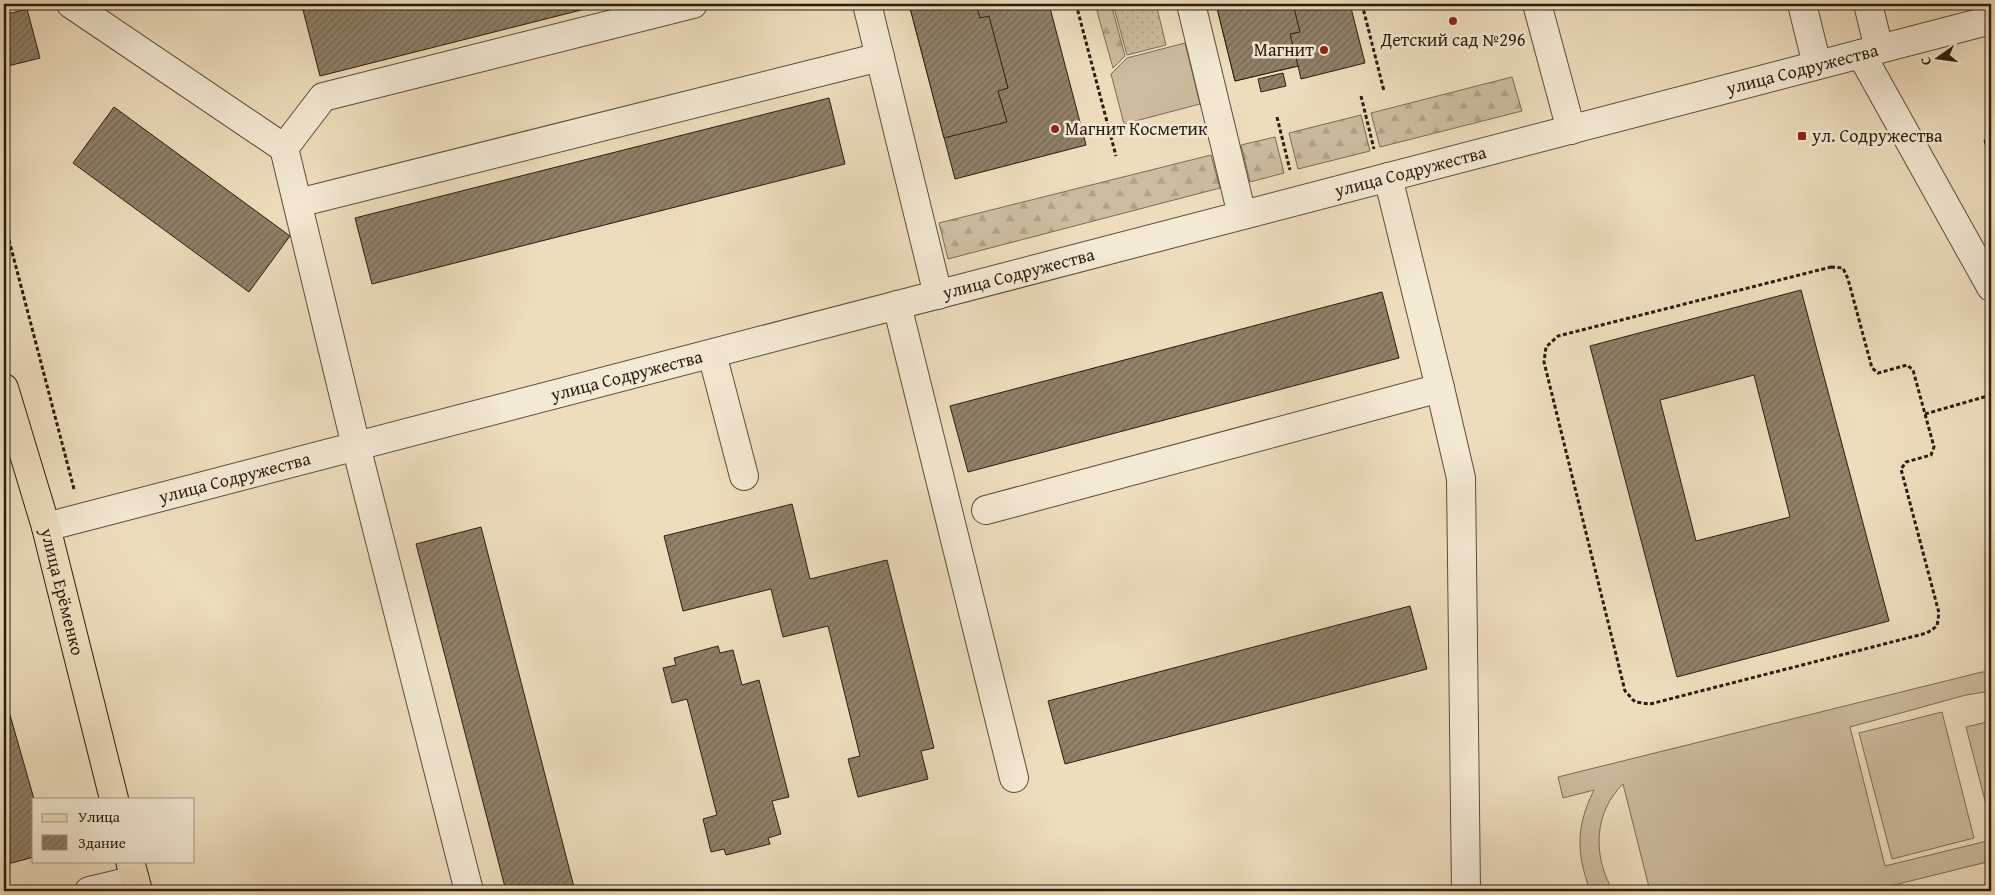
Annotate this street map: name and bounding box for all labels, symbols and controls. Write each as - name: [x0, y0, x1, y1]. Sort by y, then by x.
- marker: Детский сад №296: [1447, 15, 1459, 27]
- place label: Детский сад №296: [1380, 26, 1525, 53]
- north arrow: [1912, 32, 1962, 82]
- place label: Магнит: [1254, 36, 1314, 63]
- street label: улица Содружества: [1722, 36, 1881, 102]
- marker: Магнит: [1318, 44, 1330, 56]
- text: С: [1915, 55, 1936, 67]
- place label: Магнит Косметик: [1065, 115, 1208, 142]
- place label: ул. Содружества: [1811, 122, 1943, 149]
- marker: Магнит Косметик: [1049, 123, 1061, 135]
- marker: ул. Содружества: [1796, 130, 1808, 142]
- street label: улица Содружества: [1330, 138, 1490, 204]
- street label: улица Содружества: [939, 240, 1098, 306]
- street label: улица Содружества: [547, 342, 706, 408]
- street label: улица Содружества: [155, 444, 314, 510]
- street label: улица Ерёменко: [34, 524, 92, 658]
- legend: [32, 798, 195, 862]
- text: Улица: [78, 806, 121, 827]
- text: Здание: [78, 832, 126, 853]

